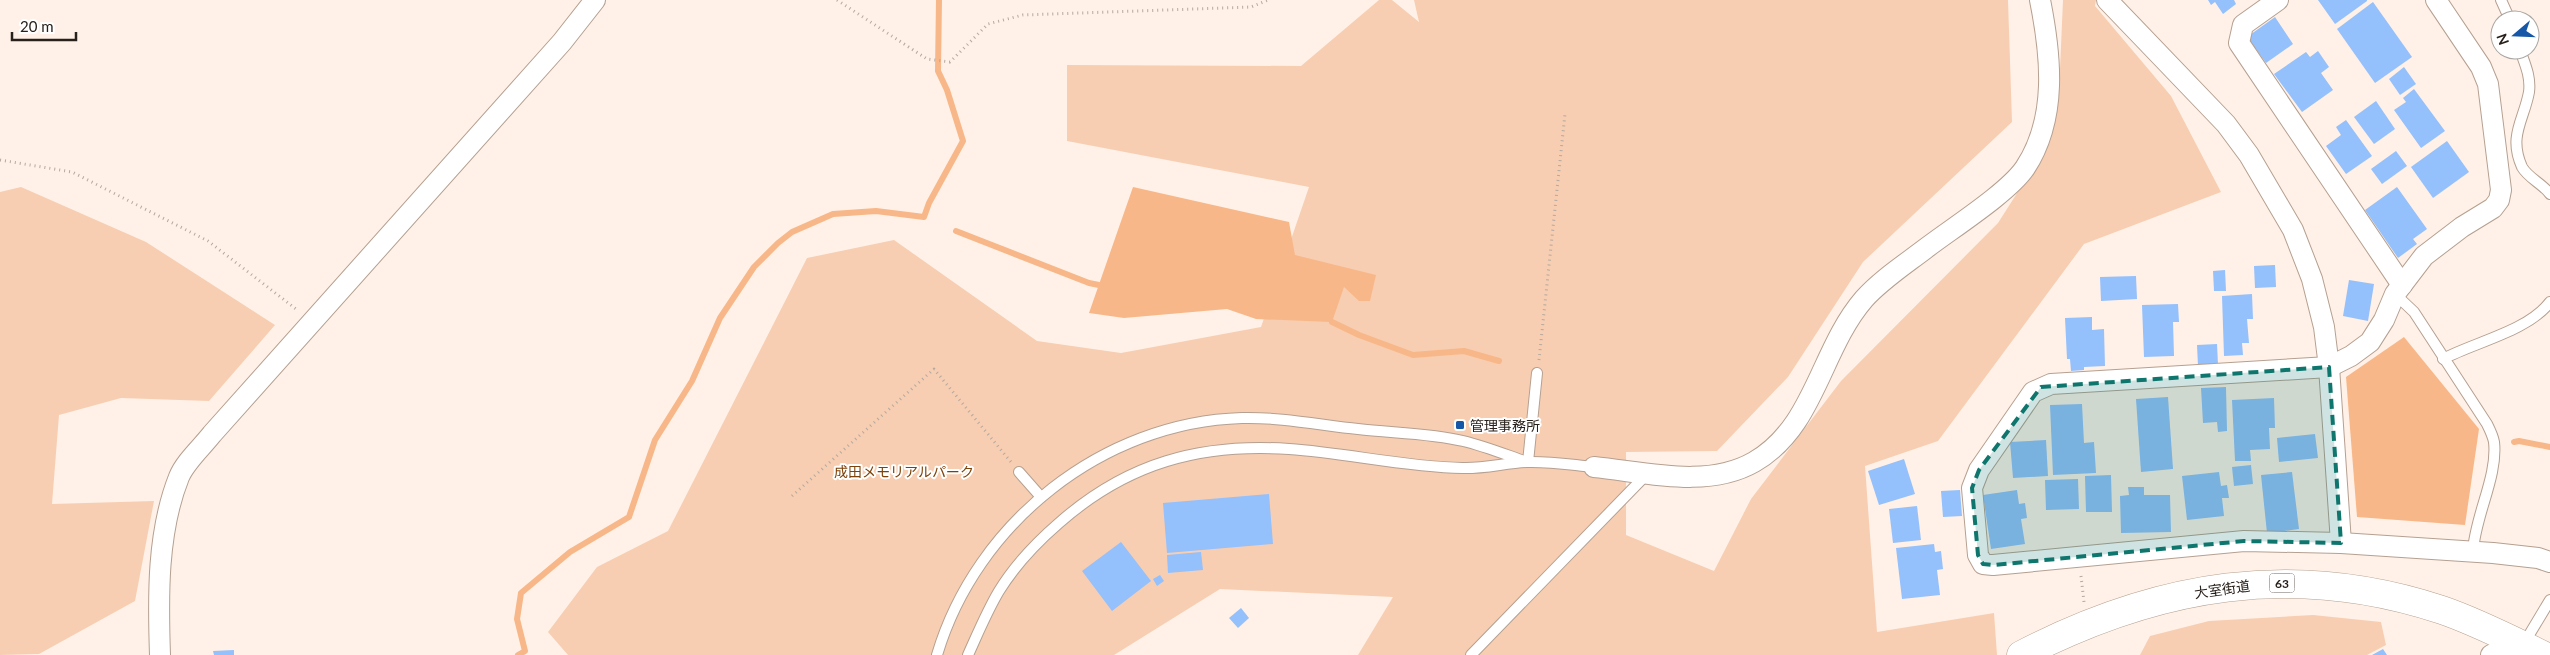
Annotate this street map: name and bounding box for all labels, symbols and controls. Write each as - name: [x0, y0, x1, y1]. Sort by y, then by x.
- scale bar: [12, 10, 76, 42]
- north arrow: [2490, 10, 2540, 60]
- text: 20 m: [20, 17, 54, 35]
- text: N: [2492, 32, 2512, 47]
- place label: 管理事務所: [1470, 417, 1540, 434]
- marker: 管理事務所: [1454, 419, 1466, 431]
- park label: 成田メモリアルパーク: [834, 463, 974, 480]
- road number: 63: [2270, 574, 2294, 592]
- street label: 大室街道: [2193, 577, 2251, 601]

